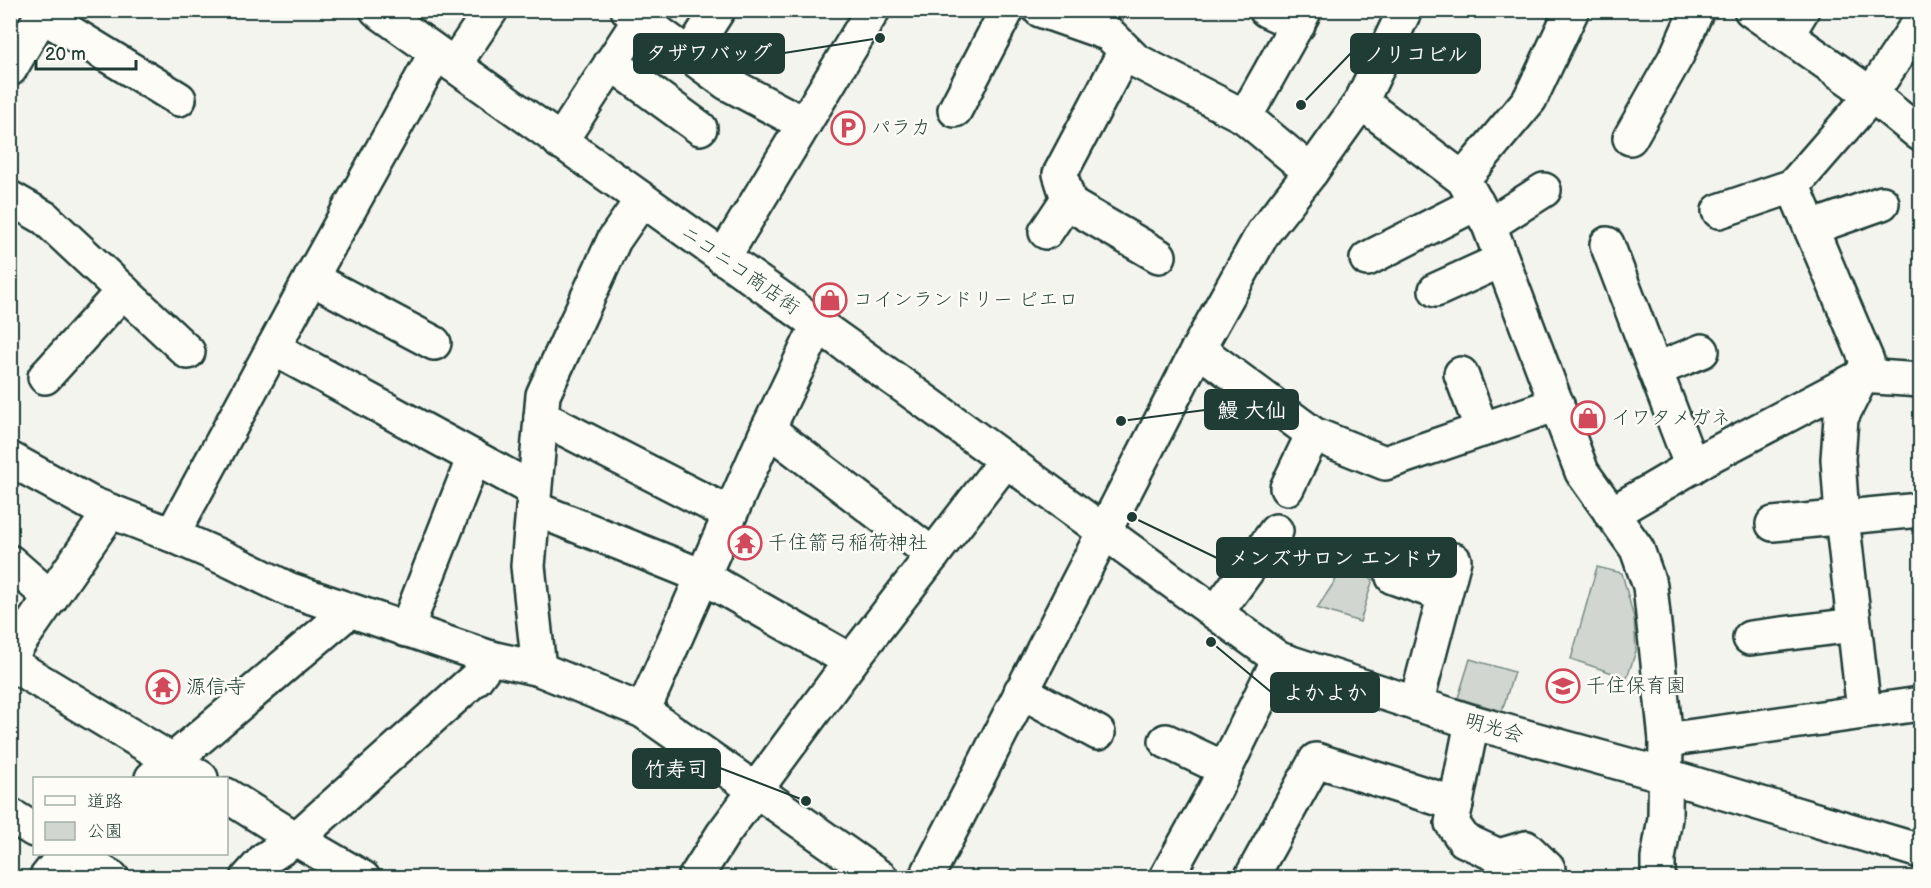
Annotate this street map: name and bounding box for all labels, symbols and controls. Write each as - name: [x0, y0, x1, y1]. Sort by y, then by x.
- scale bar: [36, 33, 136, 71]
- callout: タザワバッグ: [634, 34, 784, 73]
- callout: ノリコビル: [1351, 34, 1480, 73]
- text: タザワバッグ: [646, 41, 772, 66]
- text: ノリコビル: [1364, 42, 1468, 67]
- text: 20 m: [45, 44, 86, 65]
- parking icon: パラカ: [830, 110, 866, 146]
- place label: パラカ: [871, 116, 931, 140]
- street label: ニコニコ商店街: [676, 220, 804, 320]
- shop icon: コインランドリー ピエロ: [812, 282, 848, 318]
- place label: コインランドリー ピエロ: [853, 288, 1078, 312]
- callout: 鰻 大仙: [1205, 390, 1298, 429]
- text: 鰻 大仙: [1218, 398, 1286, 423]
- shop icon: イワタメガネ: [1570, 400, 1606, 436]
- place label: イワタメガネ: [1611, 406, 1731, 430]
- temple icon: 千住箭弓稲荷神社: [727, 525, 763, 561]
- place label: 千住箭弓稲荷神社: [768, 531, 928, 555]
- callout: メンズサロン エンドウ: [1217, 538, 1456, 577]
- text: メンズサロン エンドウ: [1228, 546, 1444, 571]
- school or university icon: 千住保育園: [1545, 668, 1581, 704]
- temple icon: 源信寺: [145, 669, 181, 705]
- callout: よかよか: [1271, 673, 1379, 712]
- place label: 千住保育園: [1586, 674, 1686, 698]
- place label: 源信寺: [186, 675, 246, 699]
- text: よかよか: [1283, 681, 1367, 706]
- street label: 明光会: [1462, 708, 1526, 748]
- callout: 竹寿司: [633, 749, 720, 788]
- text: 竹寿司: [645, 757, 708, 782]
- legend: [33, 777, 228, 855]
- text: 道路: [87, 791, 123, 812]
- text: 公園: [87, 821, 123, 842]

